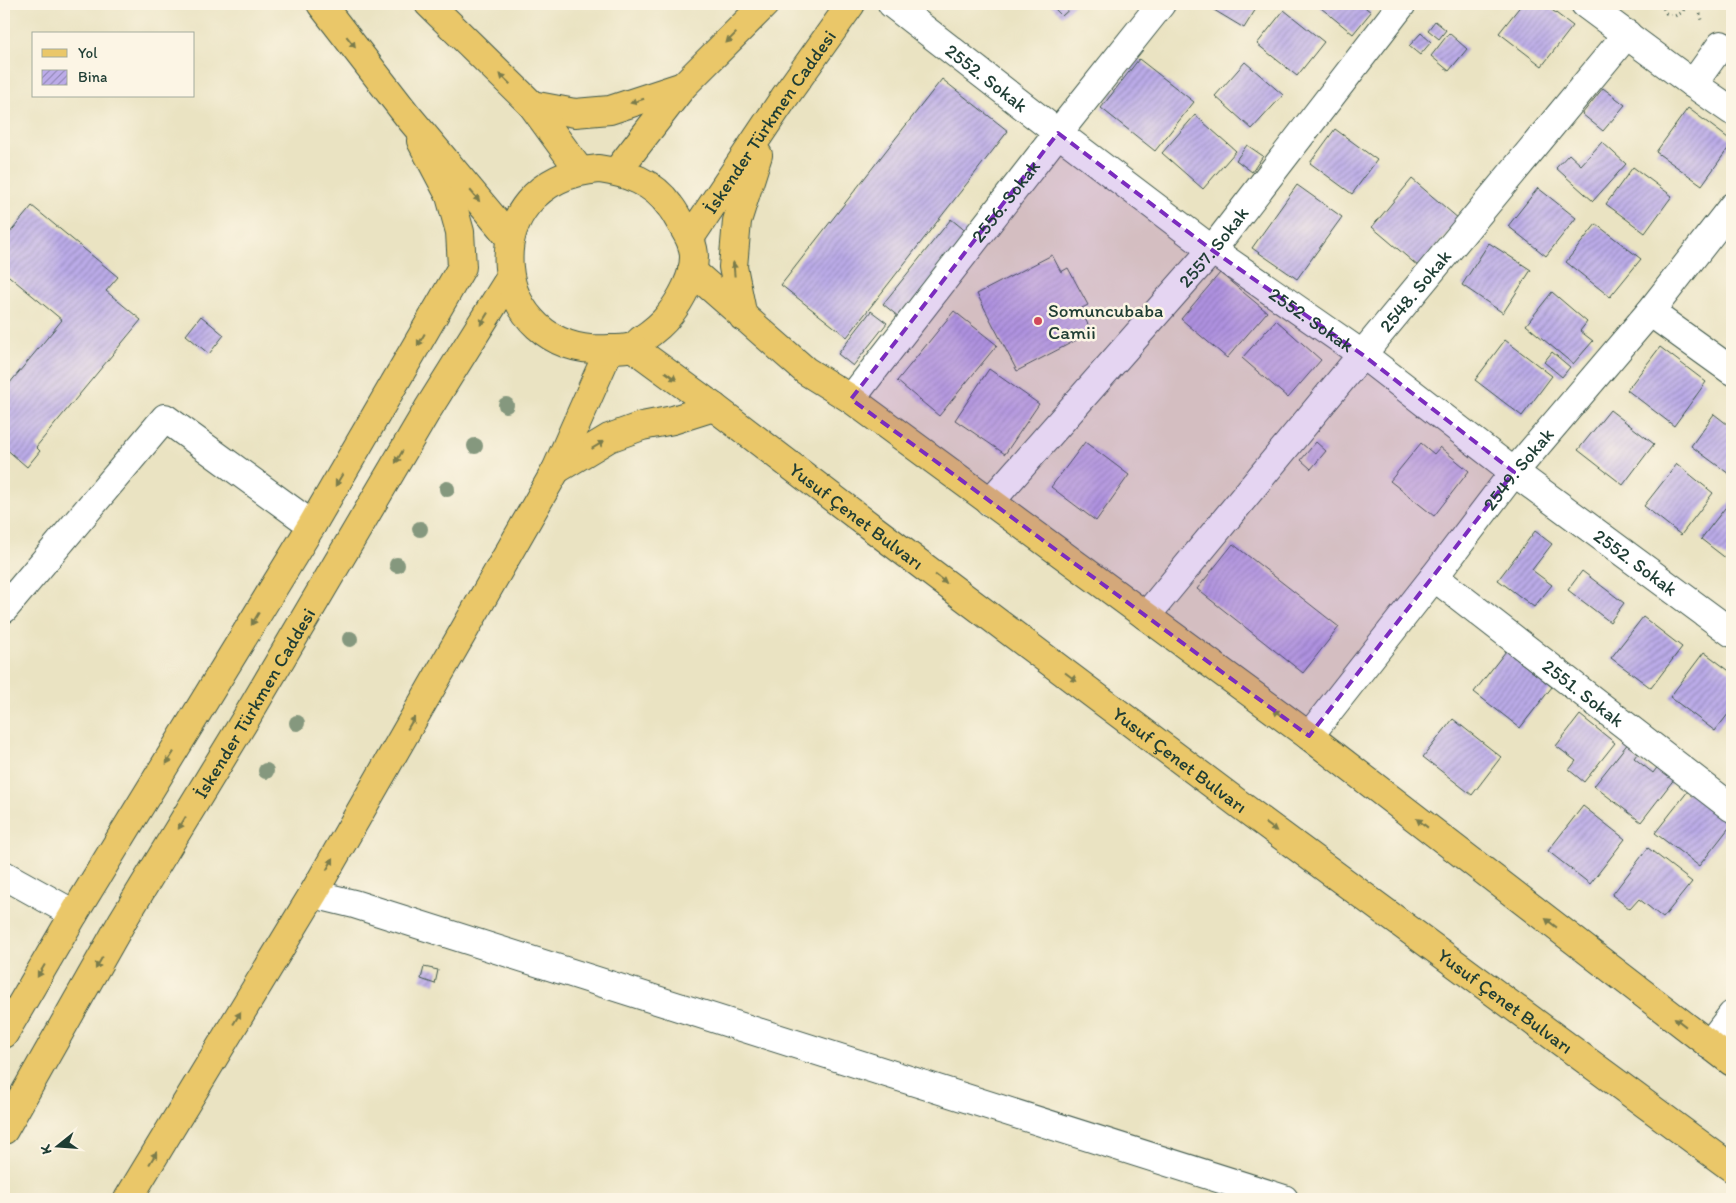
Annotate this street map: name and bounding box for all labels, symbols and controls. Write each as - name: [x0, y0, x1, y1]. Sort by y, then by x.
- street label: İskender Türkmen Caddesi: [699, 26, 841, 218]
- legend: [32, 32, 195, 98]
- one-way arrow: [725, 32, 737, 44]
- one-way arrow: [346, 35, 356, 49]
- street label: 2552. Sokak: [941, 39, 1033, 117]
- text: Yol: [78, 44, 98, 62]
- text: Bina: [78, 68, 108, 86]
- one-way arrow: [500, 73, 512, 85]
- one-way arrow: [629, 98, 644, 105]
- street label: 2556. Sokak: [966, 155, 1045, 247]
- one-way arrow: [469, 190, 480, 202]
- street label: 2557. Sokak: [1174, 202, 1253, 292]
- street label: 2548. Sokak: [1374, 245, 1456, 337]
- one-way arrow: [730, 260, 738, 276]
- street label: 2552. Sokak: [1264, 282, 1358, 357]
- place label: Somuncubaba Camii: [1048, 299, 1163, 344]
- one-way arrow: [479, 312, 489, 325]
- marker: Somuncubaba Camii: [1032, 315, 1044, 327]
- one-way arrow: [416, 333, 425, 346]
- one-way arrow: [665, 370, 678, 380]
- street label: 2549. Sokak: [1478, 423, 1559, 515]
- one-way arrow: [592, 440, 605, 449]
- one-way arrow: [395, 450, 403, 465]
- street label: Yusuf Çenet Bulvarı: [785, 458, 928, 575]
- one-way arrow: [334, 473, 343, 486]
- street label: 2552. Sokak: [1589, 524, 1682, 601]
- one-way arrow: [934, 574, 947, 585]
- street label: İskender Türkmen Caddesi: [189, 604, 320, 803]
- one-way arrow: [250, 613, 259, 626]
- street label: 2551. Sokak: [1538, 654, 1629, 732]
- one-way arrow: [1064, 672, 1078, 682]
- street label: Yusuf Çenet Bulvarı: [1108, 702, 1252, 818]
- one-way arrow: [1272, 709, 1286, 719]
- one-way arrow: [407, 716, 415, 731]
- one-way arrow: [166, 751, 175, 764]
- one-way arrow: [178, 817, 187, 830]
- one-way arrow: [1416, 818, 1429, 829]
- one-way arrow: [1264, 821, 1277, 832]
- one-way arrow: [325, 857, 334, 871]
- one-way arrow: [1545, 917, 1558, 928]
- street label: Yusuf Çenet Bulvarı: [1433, 944, 1577, 1059]
- one-way arrow: [95, 955, 103, 970]
- one-way arrow: [36, 965, 45, 978]
- one-way arrow: [233, 1012, 242, 1025]
- one-way arrow: [1673, 1017, 1687, 1027]
- north arrow: [32, 1120, 82, 1170]
- text: K: [36, 1142, 55, 1156]
- one-way arrow: [149, 1151, 158, 1164]

